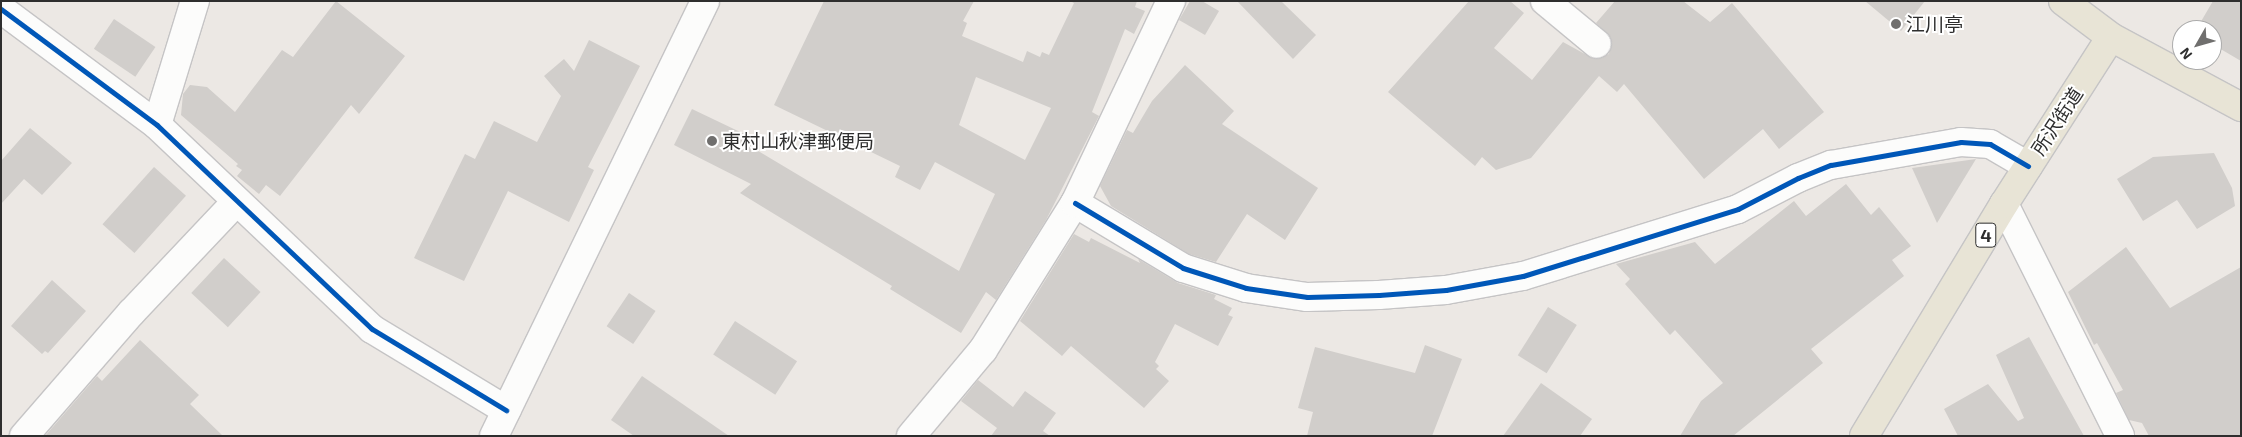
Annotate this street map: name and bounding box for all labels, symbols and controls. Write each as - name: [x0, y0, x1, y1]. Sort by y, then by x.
- place label: 江川亭: [1906, 13, 1963, 35]
- marker: 江川亭: [1890, 18, 1902, 30]
- north arrow: [2172, 20, 2222, 70]
- text: N: [2176, 45, 2195, 63]
- street label: 所沢街道: [2027, 83, 2087, 159]
- place label: 東村山秋津郵便局: [722, 130, 874, 152]
- marker: 東村山秋津郵便局: [706, 135, 718, 147]
- road number: 4: [1975, 220, 1997, 250]

